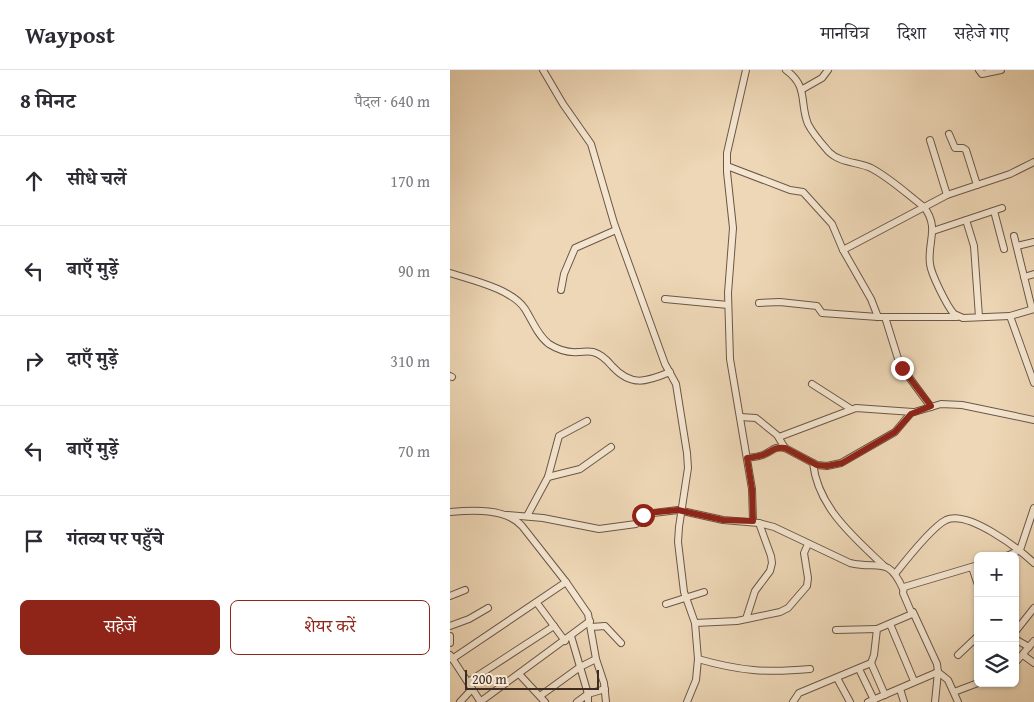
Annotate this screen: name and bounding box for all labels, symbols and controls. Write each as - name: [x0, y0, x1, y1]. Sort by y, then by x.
- text: Waypost: [25, 17, 115, 52]
- text: मानचित्र: [820, 19, 869, 46]
- text: दिशा: [897, 19, 926, 46]
- text: सहेजे गए: [954, 19, 1009, 46]
- text: 8 मिनट: [20, 85, 75, 116]
- text: पैदल · 640 m: [354, 89, 430, 113]
- text: सीधे चलें: [67, 164, 126, 192]
- icon: ahead: [20, 167, 48, 195]
- text: 170 m: [390, 169, 430, 193]
- text: बाएँ मुड़ें: [67, 254, 118, 282]
- icon: left: [20, 257, 48, 285]
- text: 90 m: [398, 259, 430, 283]
- text: दाएँ मुड़ें: [67, 344, 118, 372]
- icon: right: [20, 347, 48, 375]
- text: 310 m: [390, 349, 430, 373]
- route end: [891, 357, 914, 380]
- text: बाएँ मुड़ें: [67, 434, 118, 462]
- icon: left: [20, 437, 48, 465]
- text: 70 m: [398, 439, 430, 463]
- route start: [632, 504, 655, 527]
- text: गंतव्य पर पहुँचे: [67, 524, 163, 552]
- icon: arrive: [20, 527, 48, 555]
- map controls: [974, 552, 1019, 687]
- button: +: [974, 552, 1019, 597]
- button: −: [974, 597, 1019, 642]
- button: सहेजें: [20, 600, 220, 655]
- button: शेयर करें: [230, 600, 430, 655]
- button: layers: [974, 642, 1019, 687]
- scale bar: [465, 667, 599, 690]
- text: 200 m: [472, 669, 507, 689]

